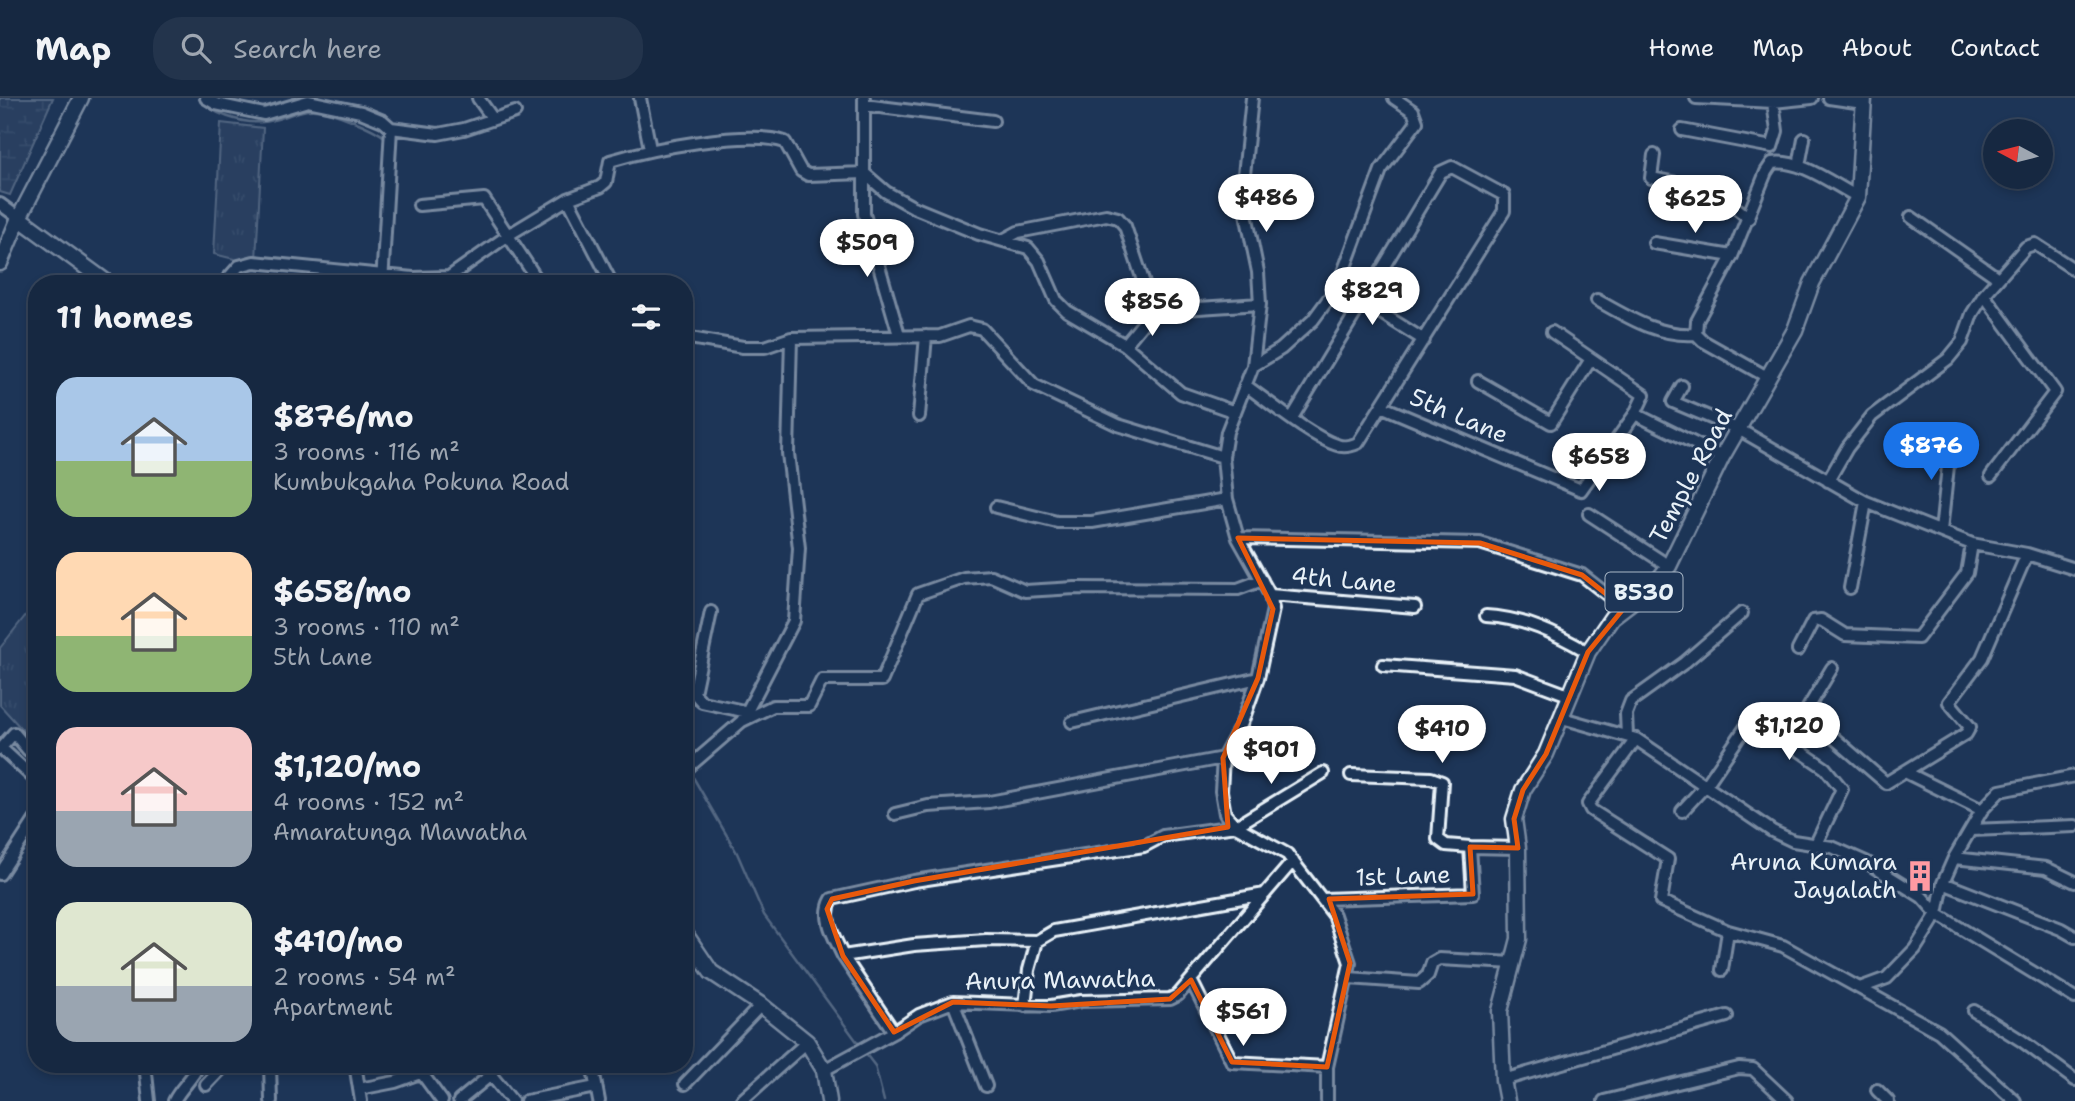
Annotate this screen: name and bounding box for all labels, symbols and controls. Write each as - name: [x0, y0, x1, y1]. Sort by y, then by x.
- search box: [153, 17, 643, 80]
- text: Map: [35, 26, 111, 71]
- icon: search: [177, 29, 215, 67]
- text: Search here: [233, 31, 382, 66]
- text: Home: [1648, 32, 1714, 64]
- text: Map: [1752, 32, 1804, 64]
- text: About: [1842, 32, 1912, 64]
- text: Contact: [1950, 32, 2040, 64]
- north arrow: [1983, 119, 2053, 189]
- map controls: [1983, 119, 2053, 189]
- pin: $486: [1225, 174, 1307, 234]
- pin: $625: [1654, 176, 1736, 235]
- text: $486: [1234, 182, 1298, 212]
- text: $625: [1664, 183, 1726, 213]
- pin: $509: [826, 220, 908, 279]
- text: $509: [836, 227, 898, 257]
- pin: $829: [1331, 268, 1413, 327]
- text: $829: [1341, 275, 1403, 305]
- pin: $856: [1111, 278, 1193, 338]
- text: $856: [1121, 286, 1183, 316]
- text: 11 homes: [56, 297, 193, 338]
- icon: filters: [627, 298, 665, 336]
- street label: 5th Lane: [1405, 381, 1513, 451]
- text: $876/mo: [273, 396, 414, 437]
- street label: Temple Road: [1642, 403, 1740, 549]
- icon: home: [112, 405, 196, 489]
- pin: $876: [1890, 422, 1972, 482]
- text: $876: [1899, 430, 1963, 460]
- pin: $658: [1558, 434, 1640, 493]
- text: 3 rooms · 116 m²: [273, 437, 460, 467]
- text: $658: [1568, 441, 1630, 471]
- text: Kumbukgaha Pokuna Road: [273, 467, 569, 497]
- street label: 4th Lane: [1290, 559, 1398, 601]
- text: $658/mo: [273, 571, 412, 612]
- road number: B530: [1606, 572, 1682, 612]
- icon: home: [112, 580, 196, 664]
- text: 3 rooms · 110 m²: [273, 612, 460, 642]
- text: 5th Lane: [273, 642, 373, 672]
- pin: $1,120: [1732, 702, 1846, 762]
- pin: $410: [1401, 706, 1483, 765]
- text: $1,120: [1754, 710, 1824, 740]
- text: $410: [1414, 713, 1470, 743]
- pin: $901: [1230, 726, 1312, 786]
- text: $901: [1243, 734, 1299, 764]
- text: $1,120/mo: [273, 746, 421, 787]
- icon: home: [112, 755, 196, 839]
- text: 4 rooms · 152 m²: [273, 787, 464, 817]
- text: Amaratunga Mawatha: [273, 817, 527, 847]
- place label: Aruna Kumara Jayalath: [1730, 846, 1897, 906]
- street label: 1st Lane: [1355, 858, 1451, 894]
- building icon: Aruna Kumara Jayalath: [1903, 859, 1937, 893]
- text: $410/mo: [273, 921, 403, 962]
- icon: home: [112, 930, 196, 1014]
- text: 2 rooms · 54 m²: [273, 962, 456, 992]
- street label: Anura Mawatha: [965, 962, 1156, 998]
- pin: $561: [1202, 988, 1284, 1048]
- text: Apartment: [273, 992, 393, 1022]
- text: $561: [1216, 996, 1270, 1026]

